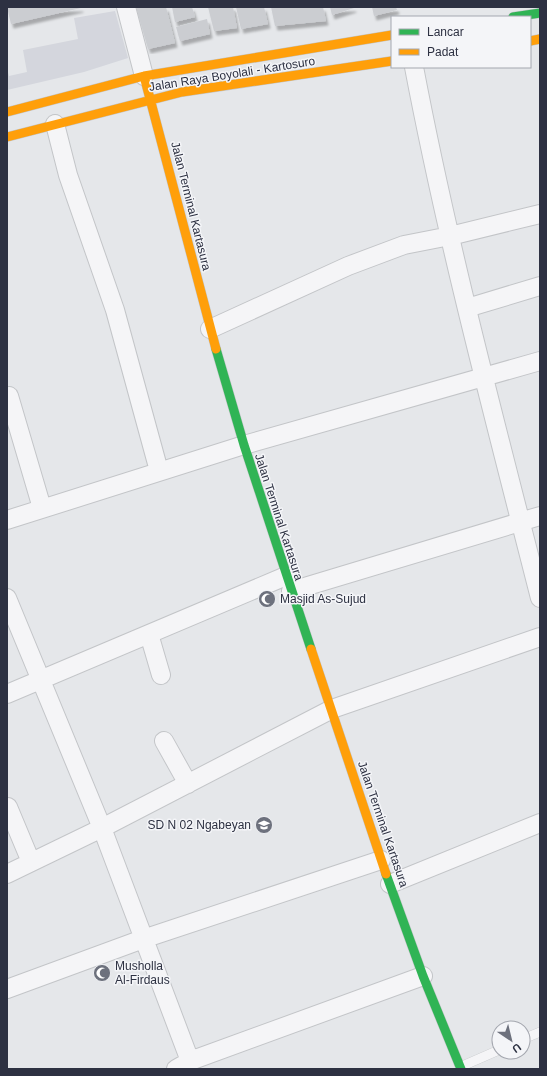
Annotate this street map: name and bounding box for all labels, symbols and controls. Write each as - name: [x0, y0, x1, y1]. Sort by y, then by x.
- legend: [391, 16, 531, 68]
- text: Lancar: [427, 25, 464, 39]
- text: Padat: [427, 45, 459, 59]
- street label: Jalan Raya Boyolali - Kartosuro: [148, 54, 316, 94]
- street label: Jalan Terminal Kartasura: [168, 140, 214, 272]
- street label: Jalan Terminal Kartasura: [252, 452, 306, 582]
- mosque icon: Masjid As-Sujud: [257, 589, 277, 609]
- place label: Masjid As-Sujud: [280, 592, 366, 606]
- street label: Jalan Terminal Kartasura: [355, 759, 411, 889]
- school or university icon: SD N 02 Ngabeyan: [254, 815, 274, 835]
- place label: SD N 02 Ngabeyan: [148, 818, 251, 832]
- place label: Musholla Al-Firdaus: [115, 959, 170, 987]
- mosque icon: Musholla Al-Firdaus: [92, 963, 112, 983]
- north arrow: [491, 1020, 531, 1060]
- text: U: [510, 1041, 523, 1055]

